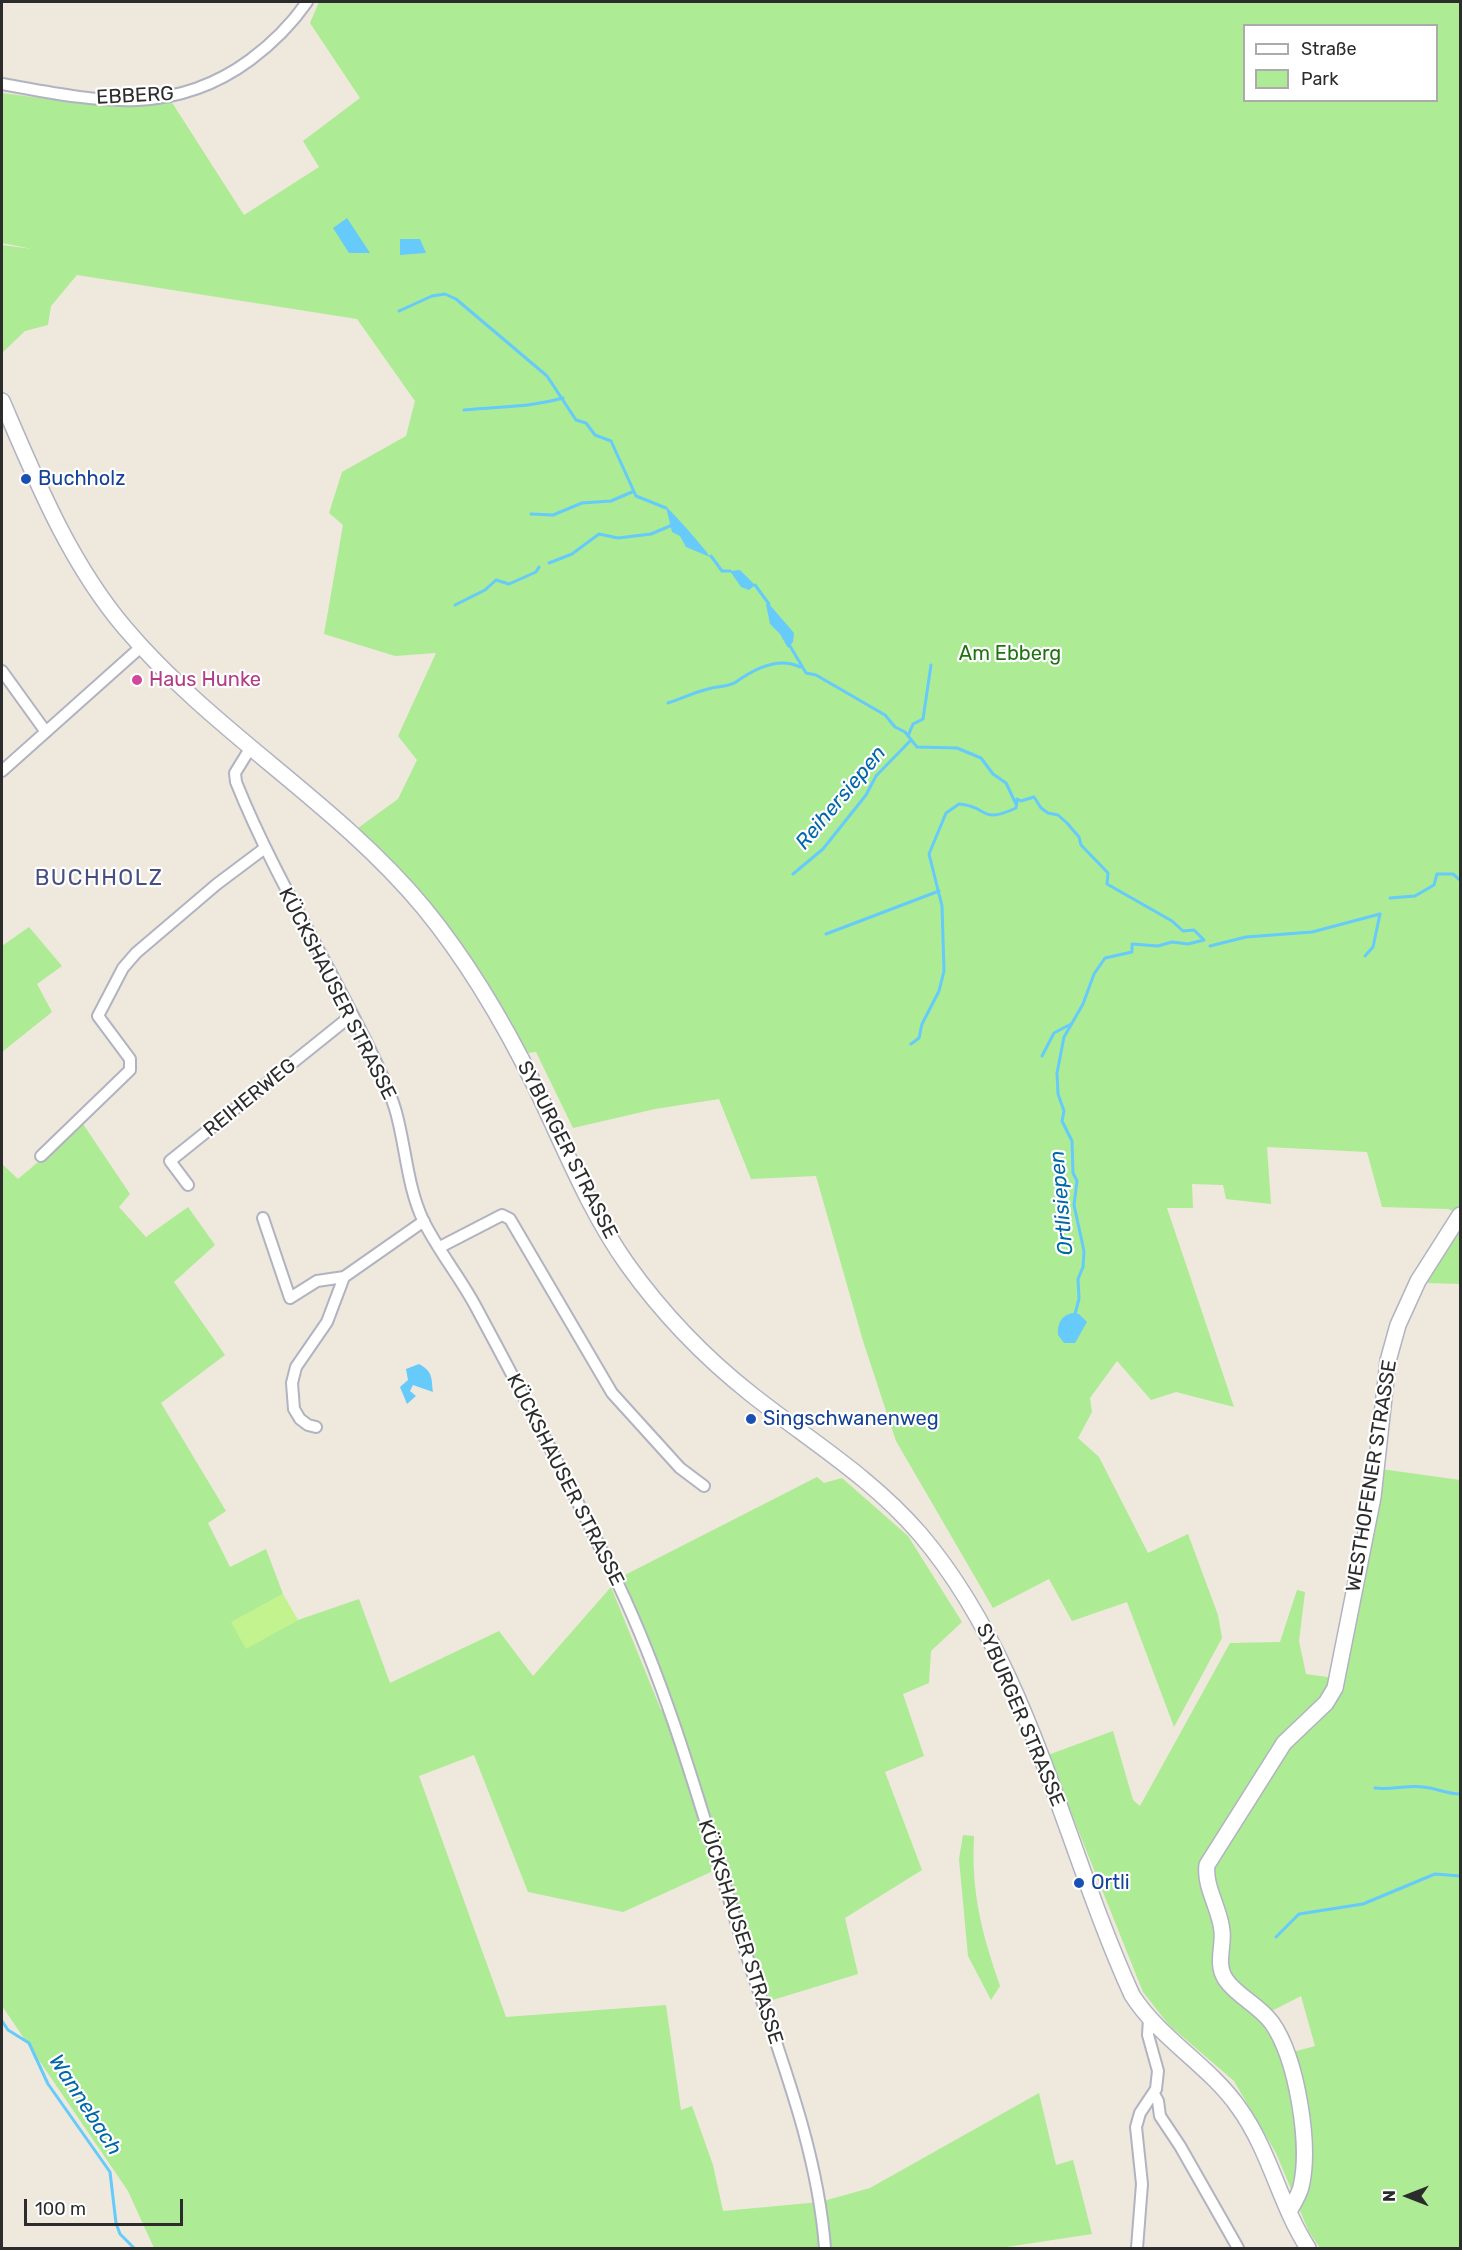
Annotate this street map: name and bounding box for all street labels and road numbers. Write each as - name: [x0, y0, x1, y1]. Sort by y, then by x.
- street label: EBBERG: [96, 82, 174, 110]
- street label: KÜCKSHAUSER STRASSE: [273, 884, 401, 1104]
- street label: REIHERWEG: [199, 1054, 301, 1142]
- street label: SYBURGER STRASSE: [512, 1057, 622, 1243]
- street label: WESTHOFENER STRASSE: [1342, 1358, 1402, 1594]
- street label: KÜCKSHAUSER STRASSE: [501, 1370, 629, 1590]
- street label: SYBURGER STRASSE: [971, 1620, 1069, 1810]
- street label: KÜCKSHAUSER STRASSE: [692, 1817, 788, 2047]

